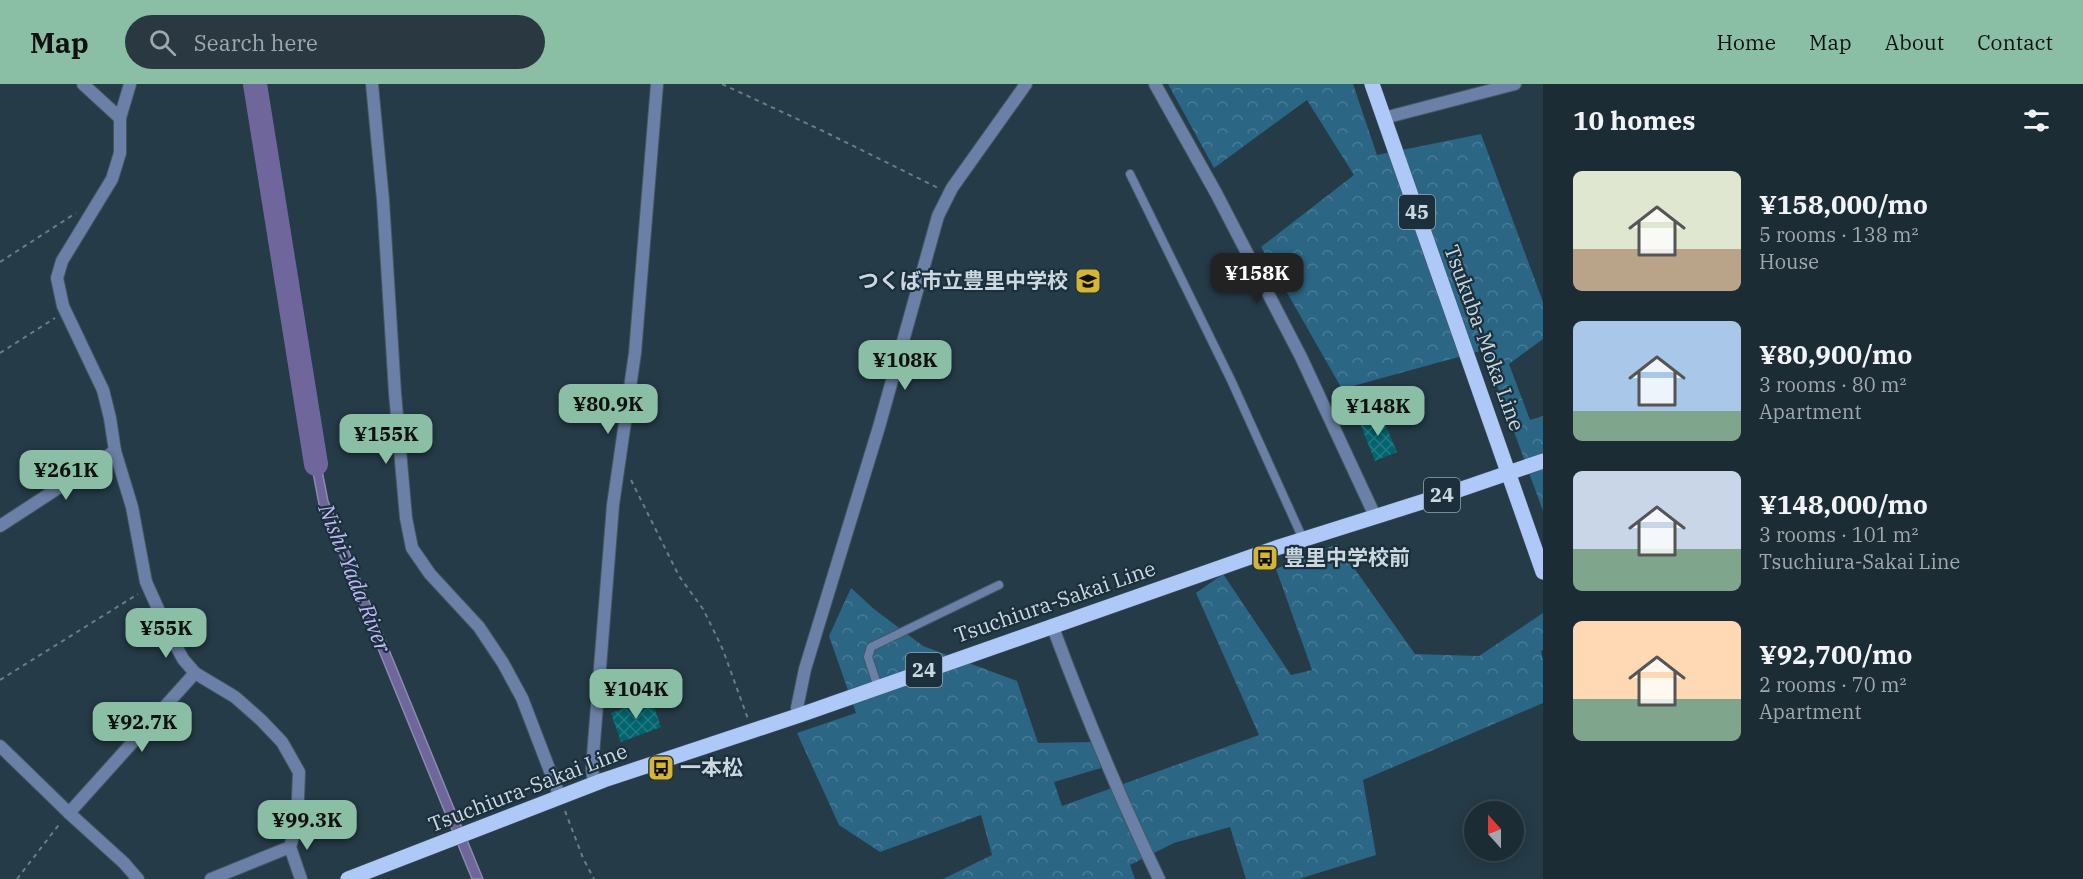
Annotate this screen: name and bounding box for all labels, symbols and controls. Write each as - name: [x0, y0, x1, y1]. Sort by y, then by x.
- search box: [125, 15, 545, 69]
- text: Map: [30, 24, 89, 61]
- icon: search: [146, 26, 179, 59]
- text: Search here: [194, 28, 318, 57]
- text: Home: [1716, 28, 1776, 56]
- text: Map: [1809, 28, 1852, 56]
- text: About: [1885, 28, 1944, 56]
- text: Contact: [1977, 28, 2053, 56]
- text: 10 homes: [1573, 103, 1695, 137]
- icon: filters: [2020, 104, 2053, 137]
- text: ¥158,000/mo: [1759, 187, 1928, 221]
- road number: 45: [1399, 195, 1435, 229]
- icon: home: [1621, 195, 1693, 267]
- text: 5 rooms · 138 m²: [1759, 221, 1918, 248]
- street label: Tsukuba-Moka Line: [1438, 241, 1532, 435]
- text: House: [1759, 248, 1819, 275]
- pin: ¥158K: [1215, 253, 1299, 304]
- text: ¥158K: [1225, 259, 1289, 286]
- place label: つくば市立豊里中学校: [858, 266, 1068, 294]
- school or university icon: つくば市立豊里中学校: [1073, 266, 1103, 296]
- text: ¥80,900/mo: [1759, 337, 1912, 371]
- pin: ¥108K: [863, 340, 947, 391]
- icon: home: [1621, 345, 1693, 417]
- text: ¥108K: [873, 346, 937, 373]
- text: 3 rooms · 80 m²: [1759, 371, 1906, 398]
- pin: ¥80.9K: [559, 384, 657, 435]
- pin: ¥148K: [1336, 386, 1420, 437]
- text: ¥80.9K: [573, 390, 643, 417]
- text: ¥148K: [1346, 392, 1410, 419]
- text: Apartment: [1759, 398, 1862, 425]
- pin: ¥155K: [344, 414, 428, 465]
- text: ¥155K: [354, 420, 418, 447]
- pin: ¥261K: [24, 450, 108, 501]
- text: ¥261K: [34, 456, 98, 483]
- road number: 24: [1424, 478, 1460, 512]
- text: ¥148,000/mo: [1759, 487, 1928, 521]
- icon: home: [1621, 495, 1693, 567]
- water label: Nishi-Yada River: [312, 498, 399, 658]
- text: 3 rooms · 101 m²: [1759, 521, 1918, 548]
- bus stop icon: 豊里中学校前: [1250, 543, 1280, 573]
- place label: 豊里中学校前: [1284, 543, 1410, 571]
- text: Tsuchiura-Sakai Line: [1759, 548, 1960, 575]
- street label: Tsuchiura-Sakai Line: [950, 553, 1159, 649]
- pin: ¥55K: [130, 608, 202, 659]
- text: ¥55K: [140, 614, 192, 641]
- text: ¥92,700/mo: [1759, 637, 1912, 671]
- icon: home: [1621, 645, 1693, 717]
- road number: 24: [906, 653, 942, 687]
- pin: ¥104K: [594, 669, 678, 720]
- text: 2 rooms · 70 m²: [1759, 671, 1906, 698]
- text: ¥104K: [604, 675, 668, 702]
- text: Apartment: [1759, 698, 1862, 725]
- pin: ¥92.7K: [93, 702, 191, 753]
- text: ¥92.7K: [107, 708, 177, 735]
- street label: Tsuchiura-Sakai Line: [424, 736, 631, 838]
- bus stop icon: 一本松: [646, 753, 676, 783]
- place label: 一本松: [680, 753, 743, 781]
- pin: ¥99.3K: [258, 800, 356, 851]
- north arrow: [1464, 801, 1524, 861]
- map controls: [1464, 801, 1524, 861]
- text: ¥99.3K: [272, 806, 342, 833]

